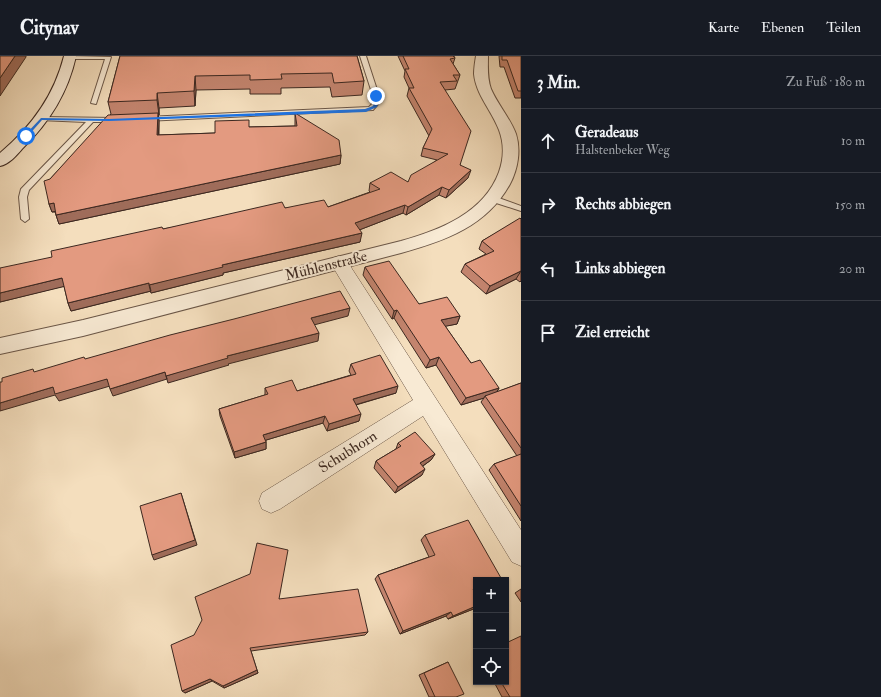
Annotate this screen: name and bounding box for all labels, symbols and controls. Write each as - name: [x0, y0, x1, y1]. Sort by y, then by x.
- text: Citynav: [20, 16, 79, 40]
- text: Karte: [708, 19, 739, 36]
- text: Ebenen: [761, 19, 804, 36]
- text: Teilen: [826, 19, 861, 36]
- text: 3 Min.: [537, 72, 580, 93]
- text: Zu Fuß · 180 m: [786, 74, 865, 90]
- route end: [367, 87, 385, 105]
- text: Geradeaus: [575, 123, 638, 142]
- route start: [17, 127, 35, 145]
- icon: ahead: [537, 130, 559, 152]
- text: 10 m: [841, 133, 865, 149]
- text: Halstenbeker Weg: [575, 142, 670, 158]
- icon: right: [537, 194, 559, 216]
- text: Rechts abbiegen: [575, 195, 671, 214]
- text: 150 m: [835, 197, 865, 213]
- street label: Mühlenstraße: [283, 247, 369, 285]
- icon: left: [537, 258, 559, 280]
- text: Links abbiegen: [575, 259, 665, 278]
- text: 20 m: [839, 261, 865, 277]
- icon: arrive: [537, 322, 559, 344]
- text: Ziel erreicht: [575, 323, 650, 342]
- street label: Schubhorn: [315, 426, 381, 477]
- map controls: [473, 577, 509, 685]
- button: +: [473, 577, 509, 613]
- button: −: [473, 613, 509, 649]
- button: locate: [473, 649, 509, 685]

